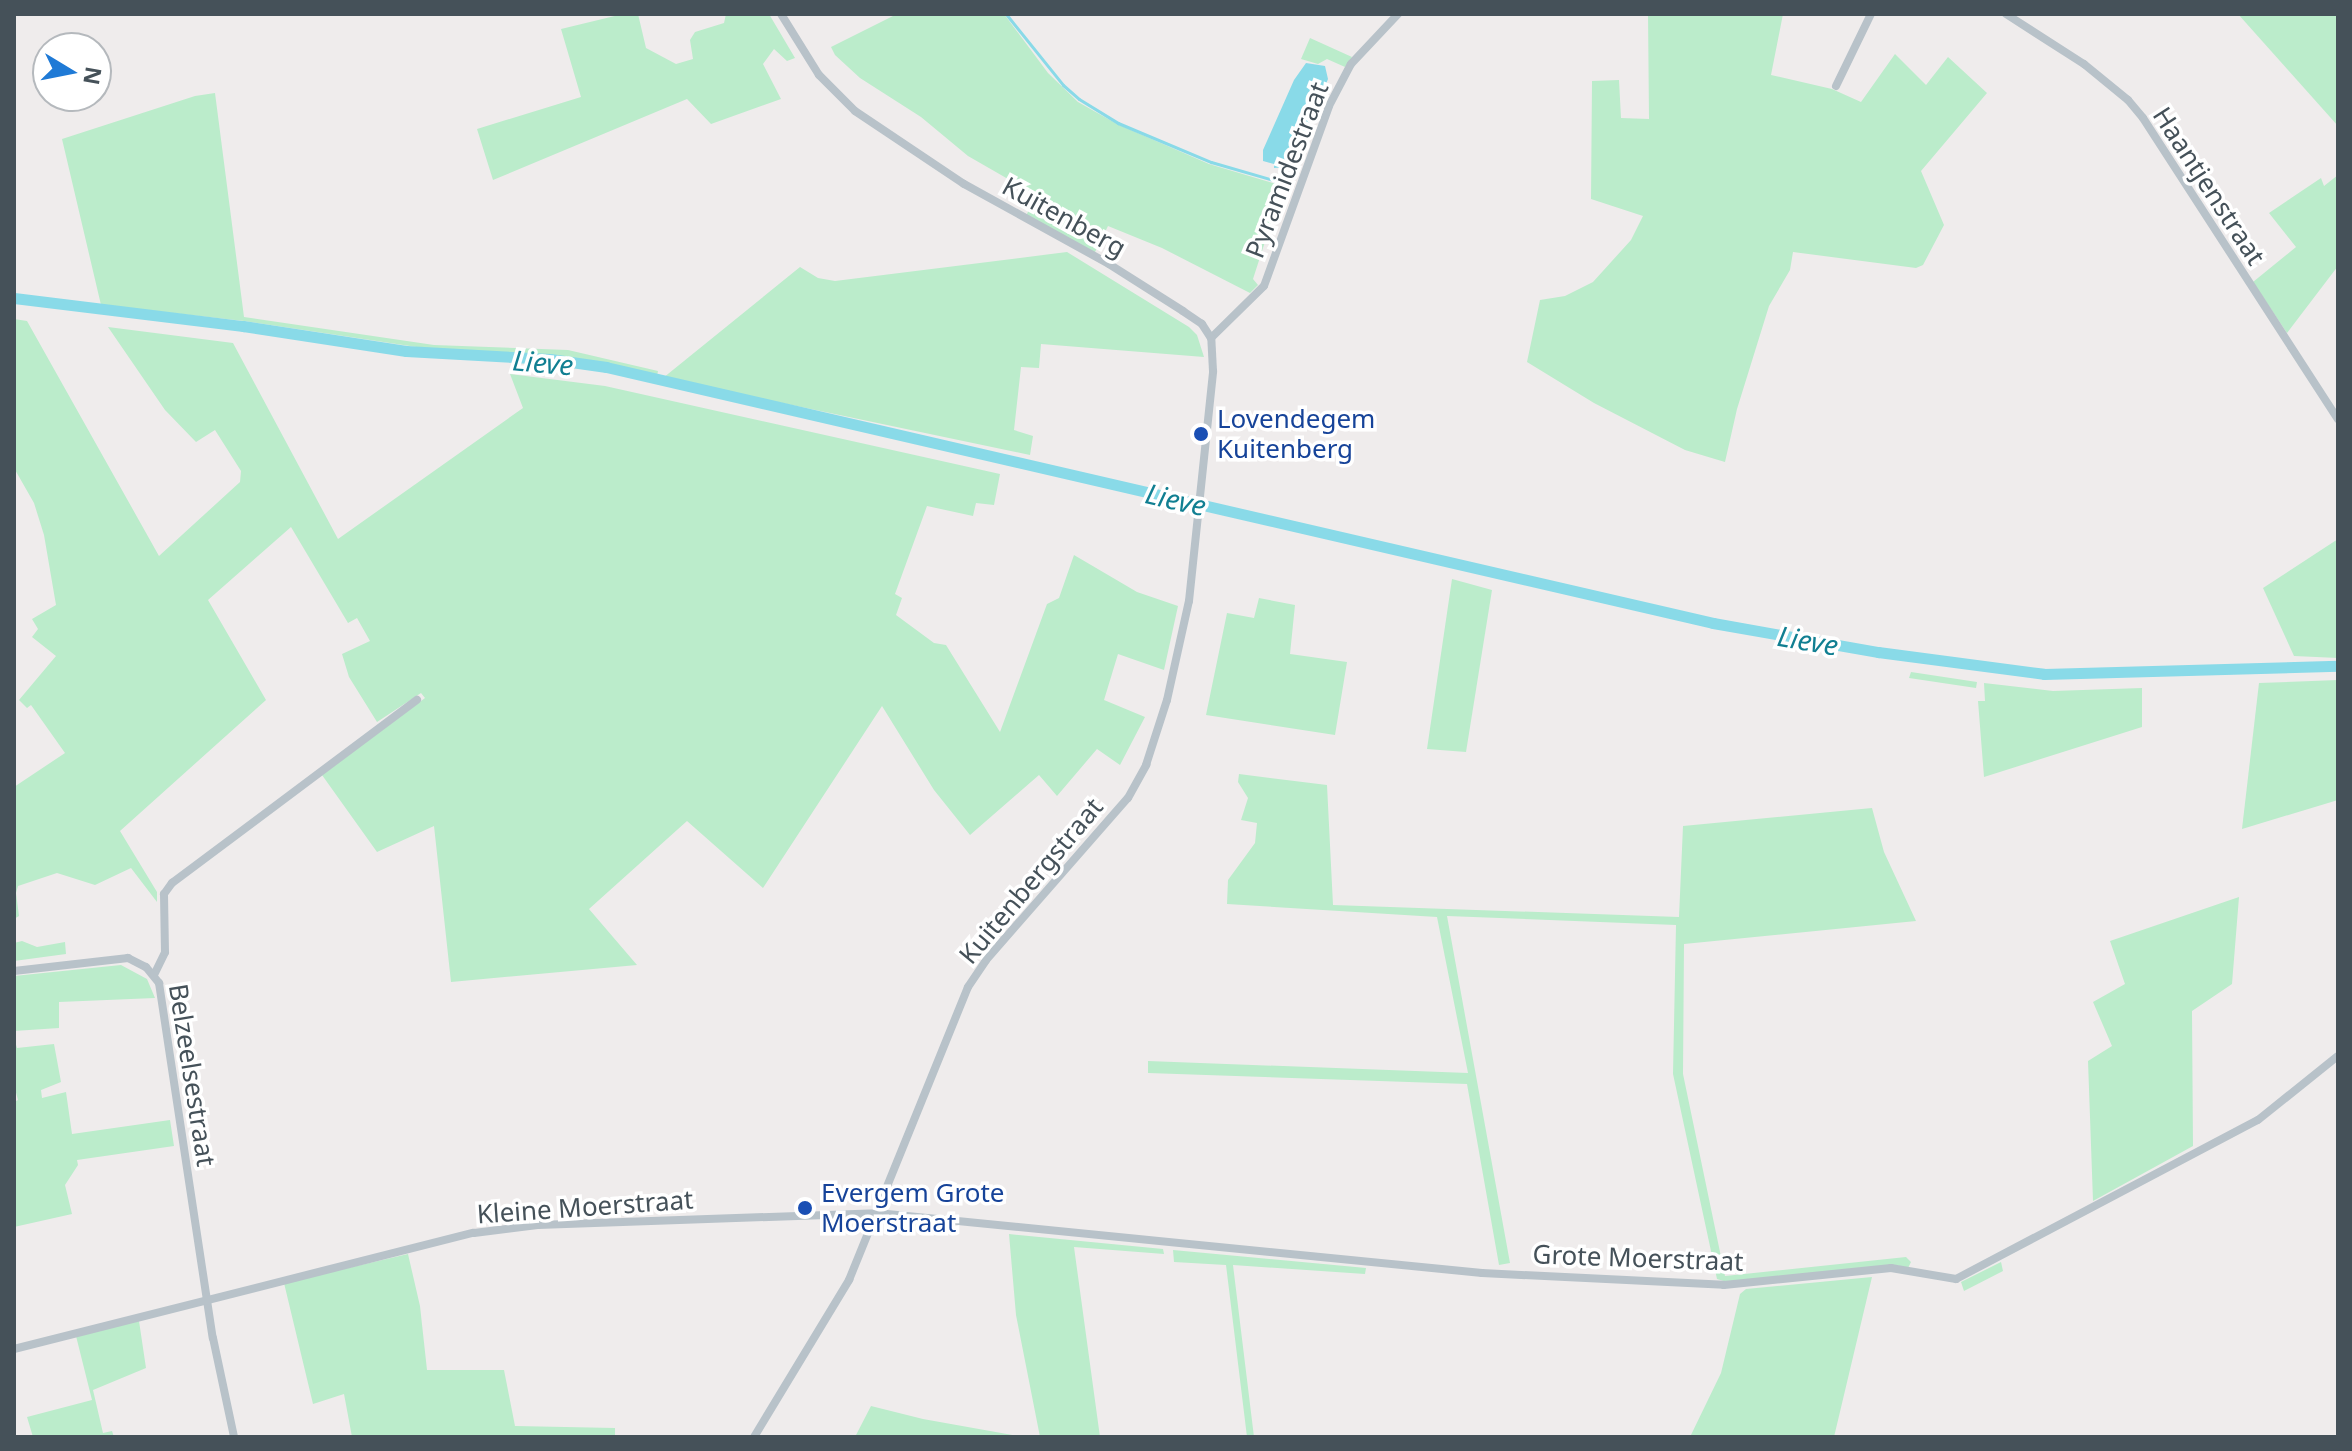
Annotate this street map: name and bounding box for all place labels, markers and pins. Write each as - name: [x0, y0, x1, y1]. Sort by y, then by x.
- place label: Lovendegem Kuitenberg: [1217, 403, 1375, 464]
- marker: Lovendegem Kuitenberg: [1192, 425, 1210, 443]
- place label: Evergem Grote Moerstraat: [821, 1177, 1004, 1238]
- marker: Evergem Grote Moerstraat: [796, 1199, 814, 1217]

